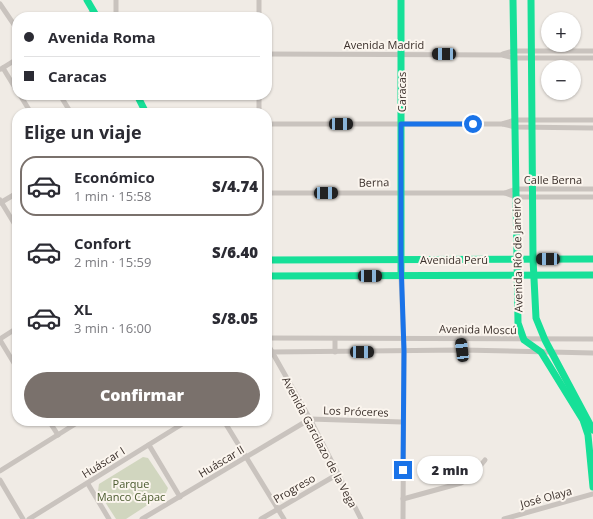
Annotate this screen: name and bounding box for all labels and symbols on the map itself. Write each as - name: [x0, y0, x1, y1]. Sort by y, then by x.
- street label: Avenida Madrid: [344, 37, 424, 52]
- car: [432, 48, 456, 60]
- street label: Caracas: [394, 72, 409, 112]
- route start: [464, 115, 482, 133]
- car: [329, 118, 353, 130]
- street label: Calle Berna: [524, 172, 582, 187]
- street label: Berna: [359, 174, 389, 190]
- car: [314, 187, 338, 199]
- street label: Avenida Río de Janeiro: [508, 197, 525, 312]
- street label: Avenida Perú: [420, 252, 488, 267]
- car: [536, 253, 560, 265]
- car: [358, 270, 382, 282]
- street label: Avenida Moscú: [439, 321, 517, 337]
- car: [455, 337, 469, 363]
- car: [350, 346, 374, 358]
- street label: Avenida Garcilazo de la Vega: [279, 374, 361, 510]
- street label: Los Próceres: [323, 402, 389, 420]
- street label: Huáscar II: [195, 441, 247, 481]
- street label: Huáscar I: [79, 443, 127, 481]
- callout: 2 min: [417, 456, 483, 484]
- route end: [394, 461, 412, 479]
- street label: Progreso: [270, 470, 318, 506]
- park label: Parque Manco Cápac: [97, 476, 165, 504]
- street label: José Olaya: [518, 483, 574, 511]

